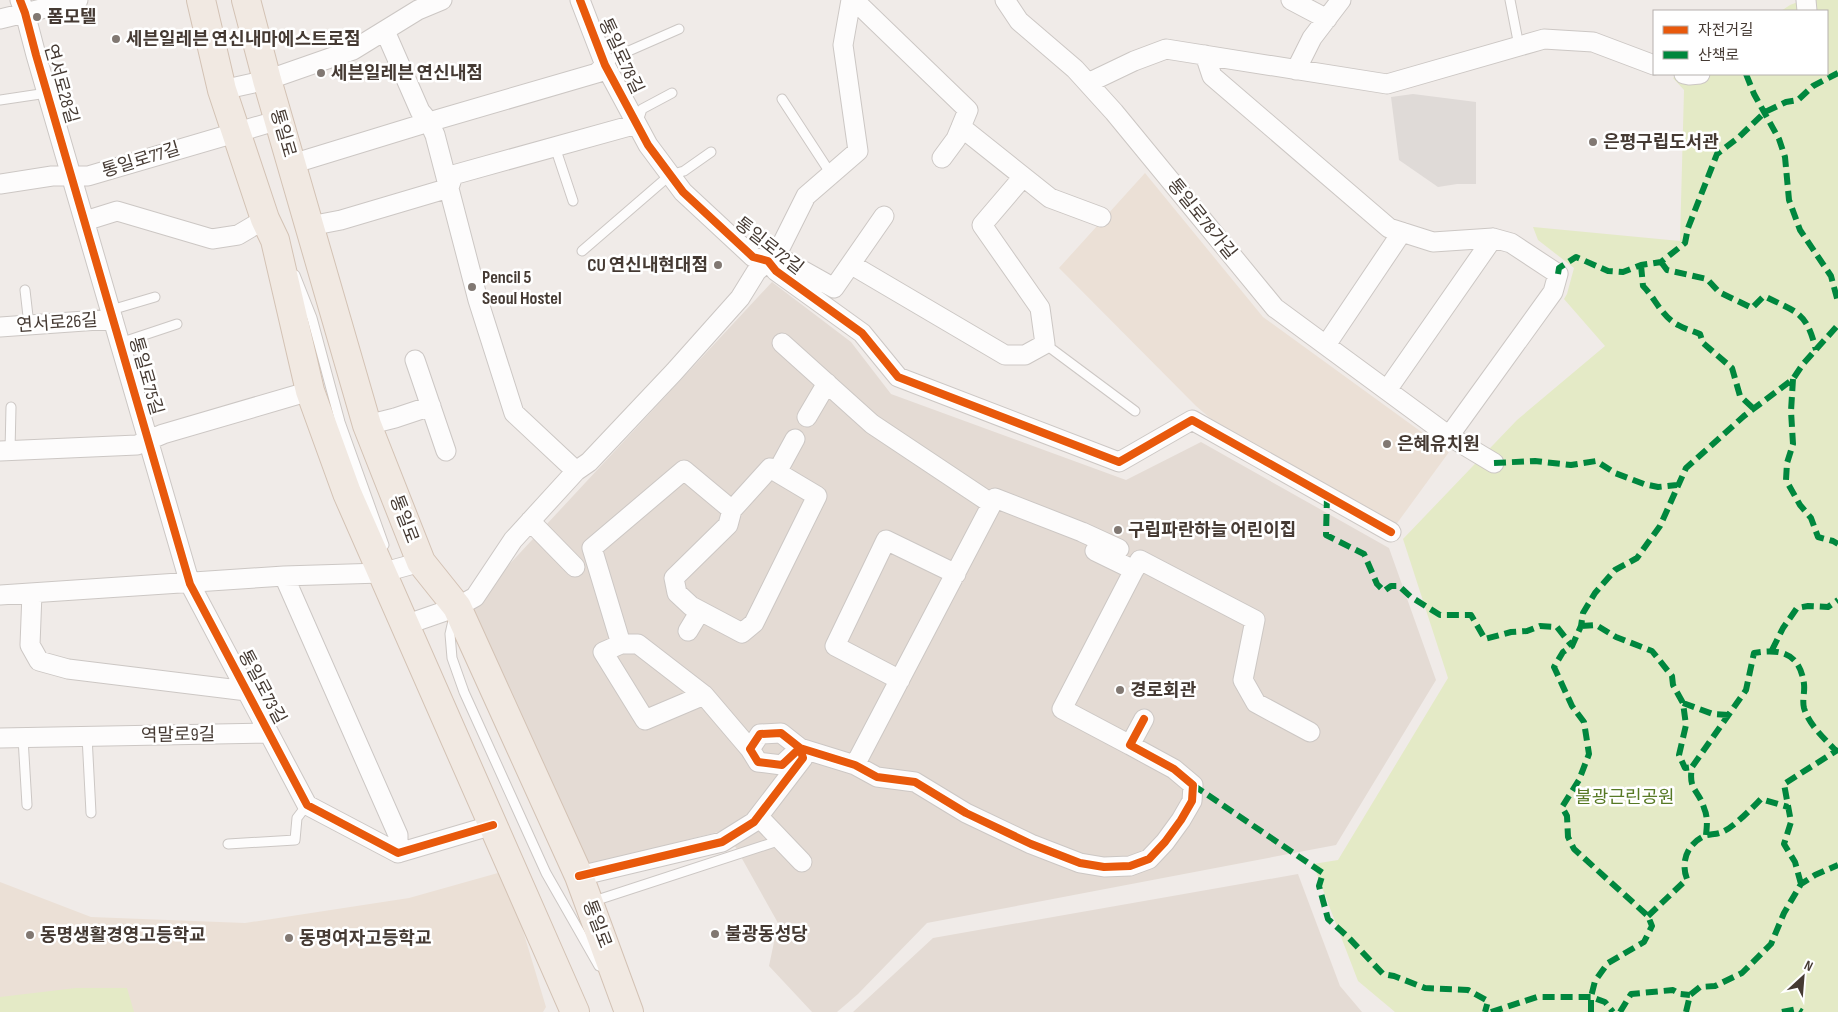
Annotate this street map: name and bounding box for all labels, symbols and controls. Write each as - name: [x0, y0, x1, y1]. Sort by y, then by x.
- place label: 폼모텔: [47, 7, 97, 28]
- legend: [1653, 10, 1828, 75]
- marker: 폼모텔: [31, 11, 43, 23]
- street label: 통일로78길: [594, 15, 648, 97]
- text: 자전거길: [1698, 21, 1753, 40]
- place label: 세븐일레븐 연신내마에스트로점: [126, 29, 361, 50]
- marker: 세븐일레븐 연신내마에스트로점: [110, 33, 122, 45]
- street label: 연서로28길: [40, 42, 82, 126]
- text: 산책로: [1698, 46, 1739, 65]
- place label: 세븐일레븐 연신내점: [331, 63, 483, 84]
- marker: 세븐일레븐 연신내점: [315, 67, 327, 79]
- street label: 통일로: [266, 106, 300, 160]
- place label: 은평구립도서관: [1603, 132, 1719, 153]
- marker: 은평구립도서관: [1587, 136, 1599, 148]
- street label: 통일로77길: [99, 138, 183, 182]
- street label: 통일로78가길: [1163, 174, 1241, 264]
- street label: 통일로72길: [731, 213, 807, 279]
- place label: CU 연신내현대점: [587, 255, 708, 276]
- marker: CU 연신내현대점: [712, 259, 724, 271]
- place label: Pencil 5 Seoul Hostel: [482, 267, 562, 309]
- marker: Pencil 5 Seoul Hostel: [466, 281, 478, 293]
- street label: 연서로26길: [16, 310, 98, 336]
- street label: 통일로75길: [125, 334, 167, 418]
- place label: 은혜유치원: [1397, 434, 1480, 455]
- marker: 은혜유치원: [1381, 438, 1393, 450]
- street label: 통일로: [385, 492, 423, 546]
- place label: 구립파란하늘 어린이집: [1128, 520, 1296, 541]
- marker: 구립파란하늘 어린이집: [1112, 524, 1124, 536]
- street label: 통일로73길: [234, 646, 290, 728]
- place label: 경로회관: [1130, 680, 1197, 701]
- marker: 경로회관: [1114, 684, 1126, 696]
- street label: 역말로9길: [141, 724, 215, 746]
- park label: 불광근린공원: [1575, 787, 1675, 808]
- street label: 통일로: [578, 897, 616, 951]
- place label: 불광동성당: [725, 924, 808, 945]
- place label: 동명생활경영고등학교: [40, 925, 206, 946]
- place label: 동명여자고등학교: [299, 928, 431, 949]
- marker: 불광동성당: [709, 928, 721, 940]
- marker: 동명생활경영고등학교: [24, 929, 36, 941]
- marker: 동명여자고등학교: [283, 932, 295, 944]
- north arrow: [1778, 952, 1828, 1002]
- text: N: [1801, 956, 1816, 975]

